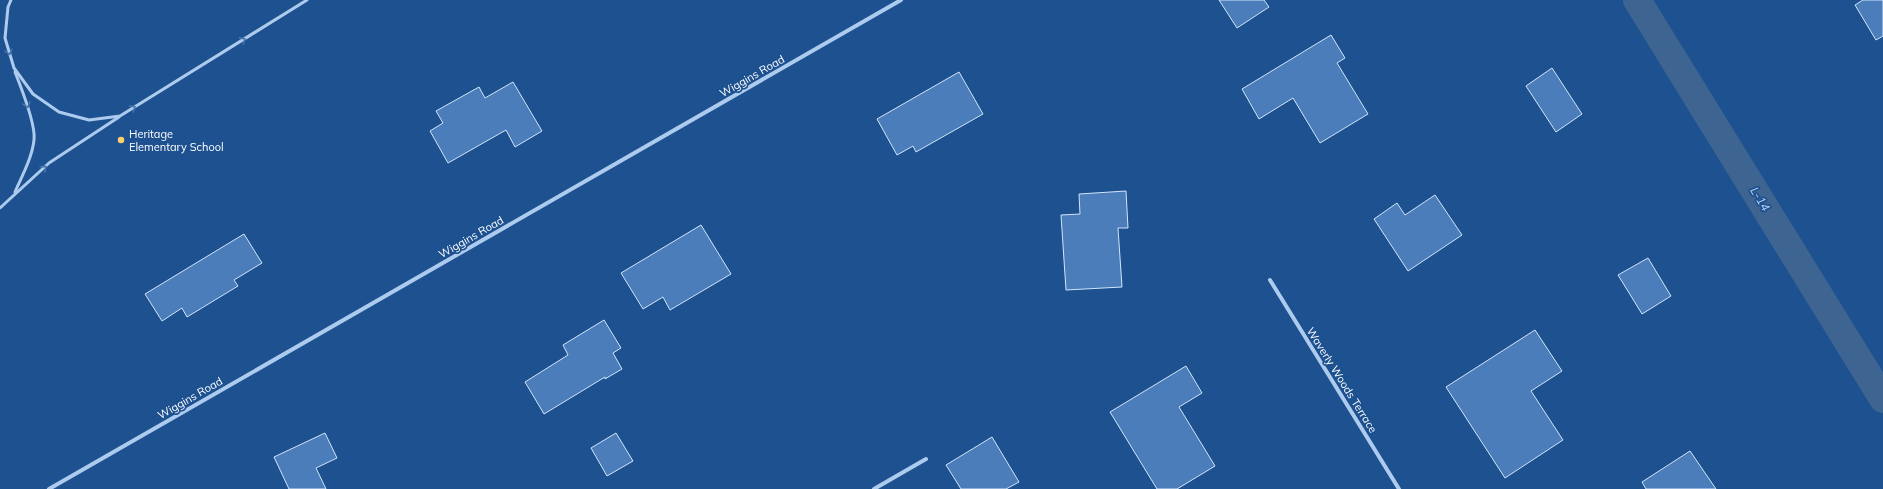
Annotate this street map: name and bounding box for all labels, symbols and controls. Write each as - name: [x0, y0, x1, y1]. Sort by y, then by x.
- one-way arrow: [239, 37, 246, 44]
- one-way arrow: [4, 48, 13, 55]
- street label: Wiggins Road: [717, 52, 787, 100]
- one-way arrow: [22, 102, 31, 109]
- one-way arrow: [129, 106, 136, 113]
- place label: Heritage Elementary School: [129, 127, 224, 154]
- marker: Heritage Elementary School: [116, 135, 126, 145]
- one-way arrow: [39, 165, 46, 172]
- water label: L-14: [1747, 184, 1774, 214]
- street label: Wiggins Road: [436, 213, 506, 261]
- street label: Waverly Woods Terrace: [1304, 325, 1380, 435]
- street label: Wiggins Road: [155, 374, 225, 422]

